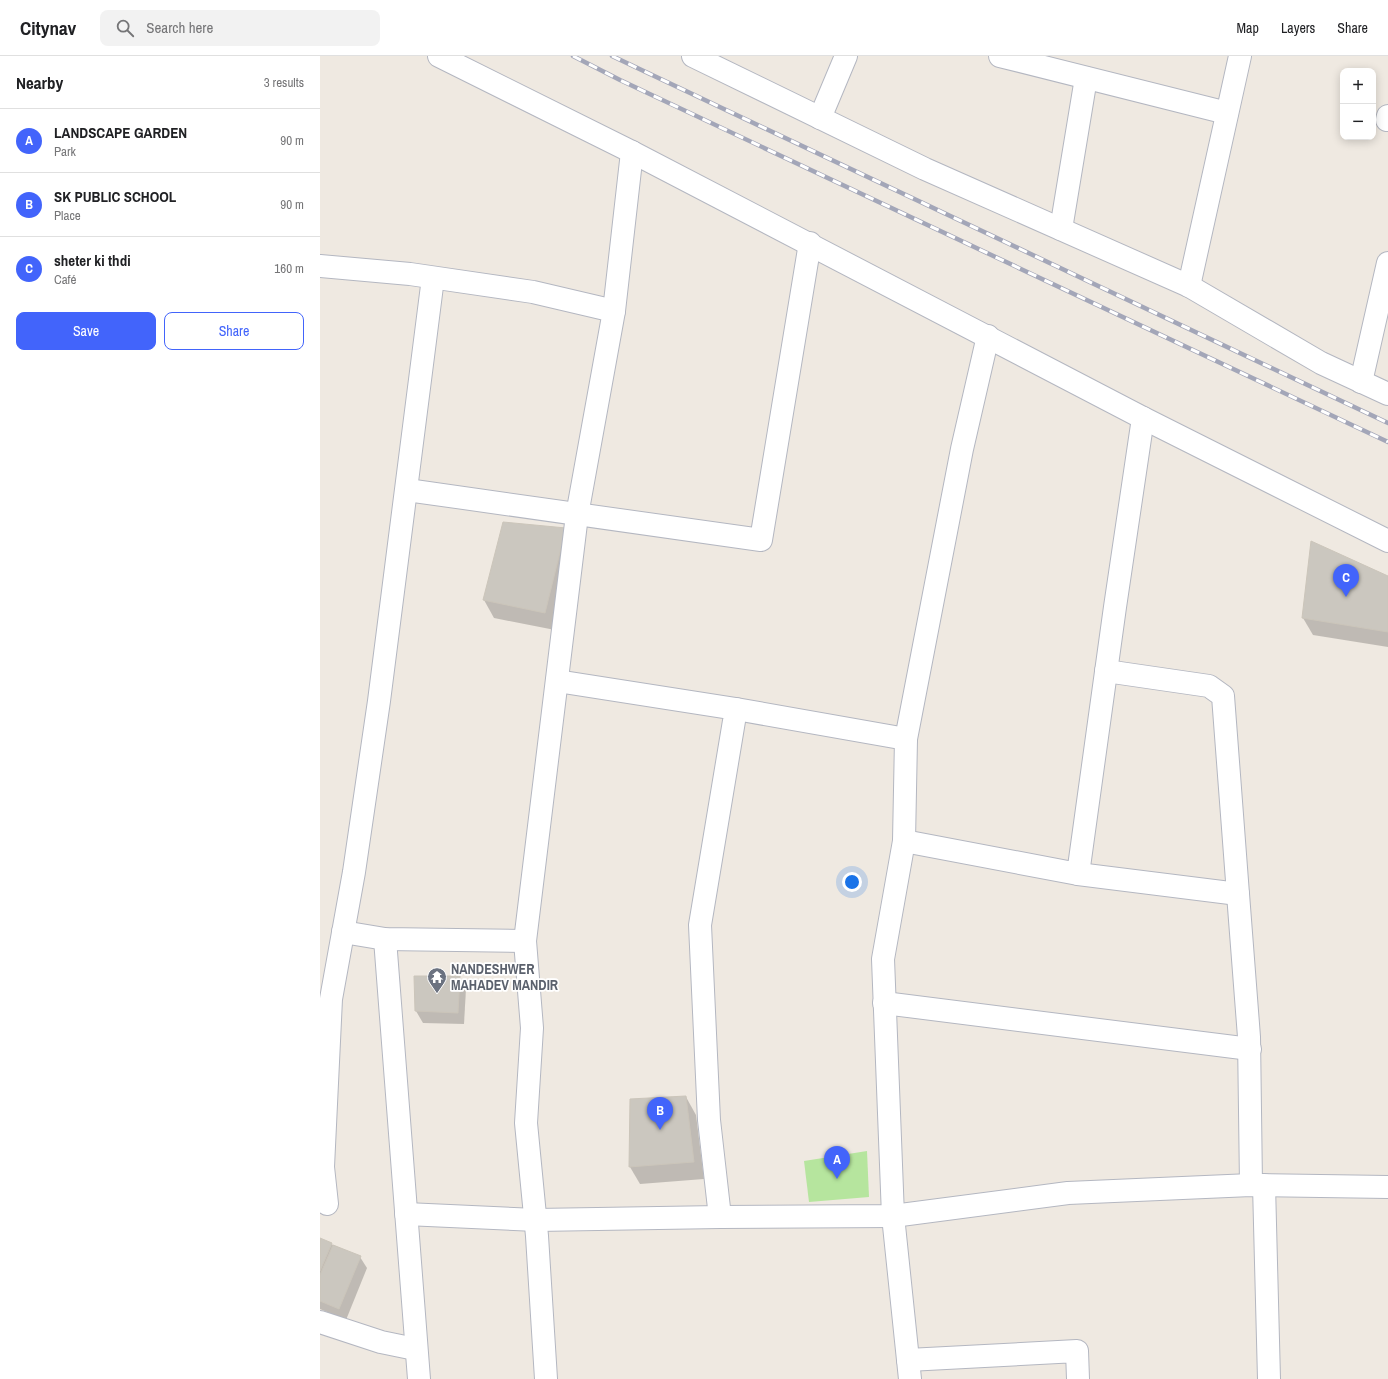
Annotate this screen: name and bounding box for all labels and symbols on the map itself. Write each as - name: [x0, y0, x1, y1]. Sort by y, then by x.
- pin: C: [1333, 564, 1359, 597]
- your location: [842, 872, 862, 892]
- place label: NANDESHWER MAHADEV MANDIR: [451, 960, 559, 994]
- temple icon: NANDESHWER MAHADEV MANDIR: [426, 966, 448, 994]
- pin: B: [647, 1097, 673, 1130]
- pin: A: [824, 1146, 850, 1179]

